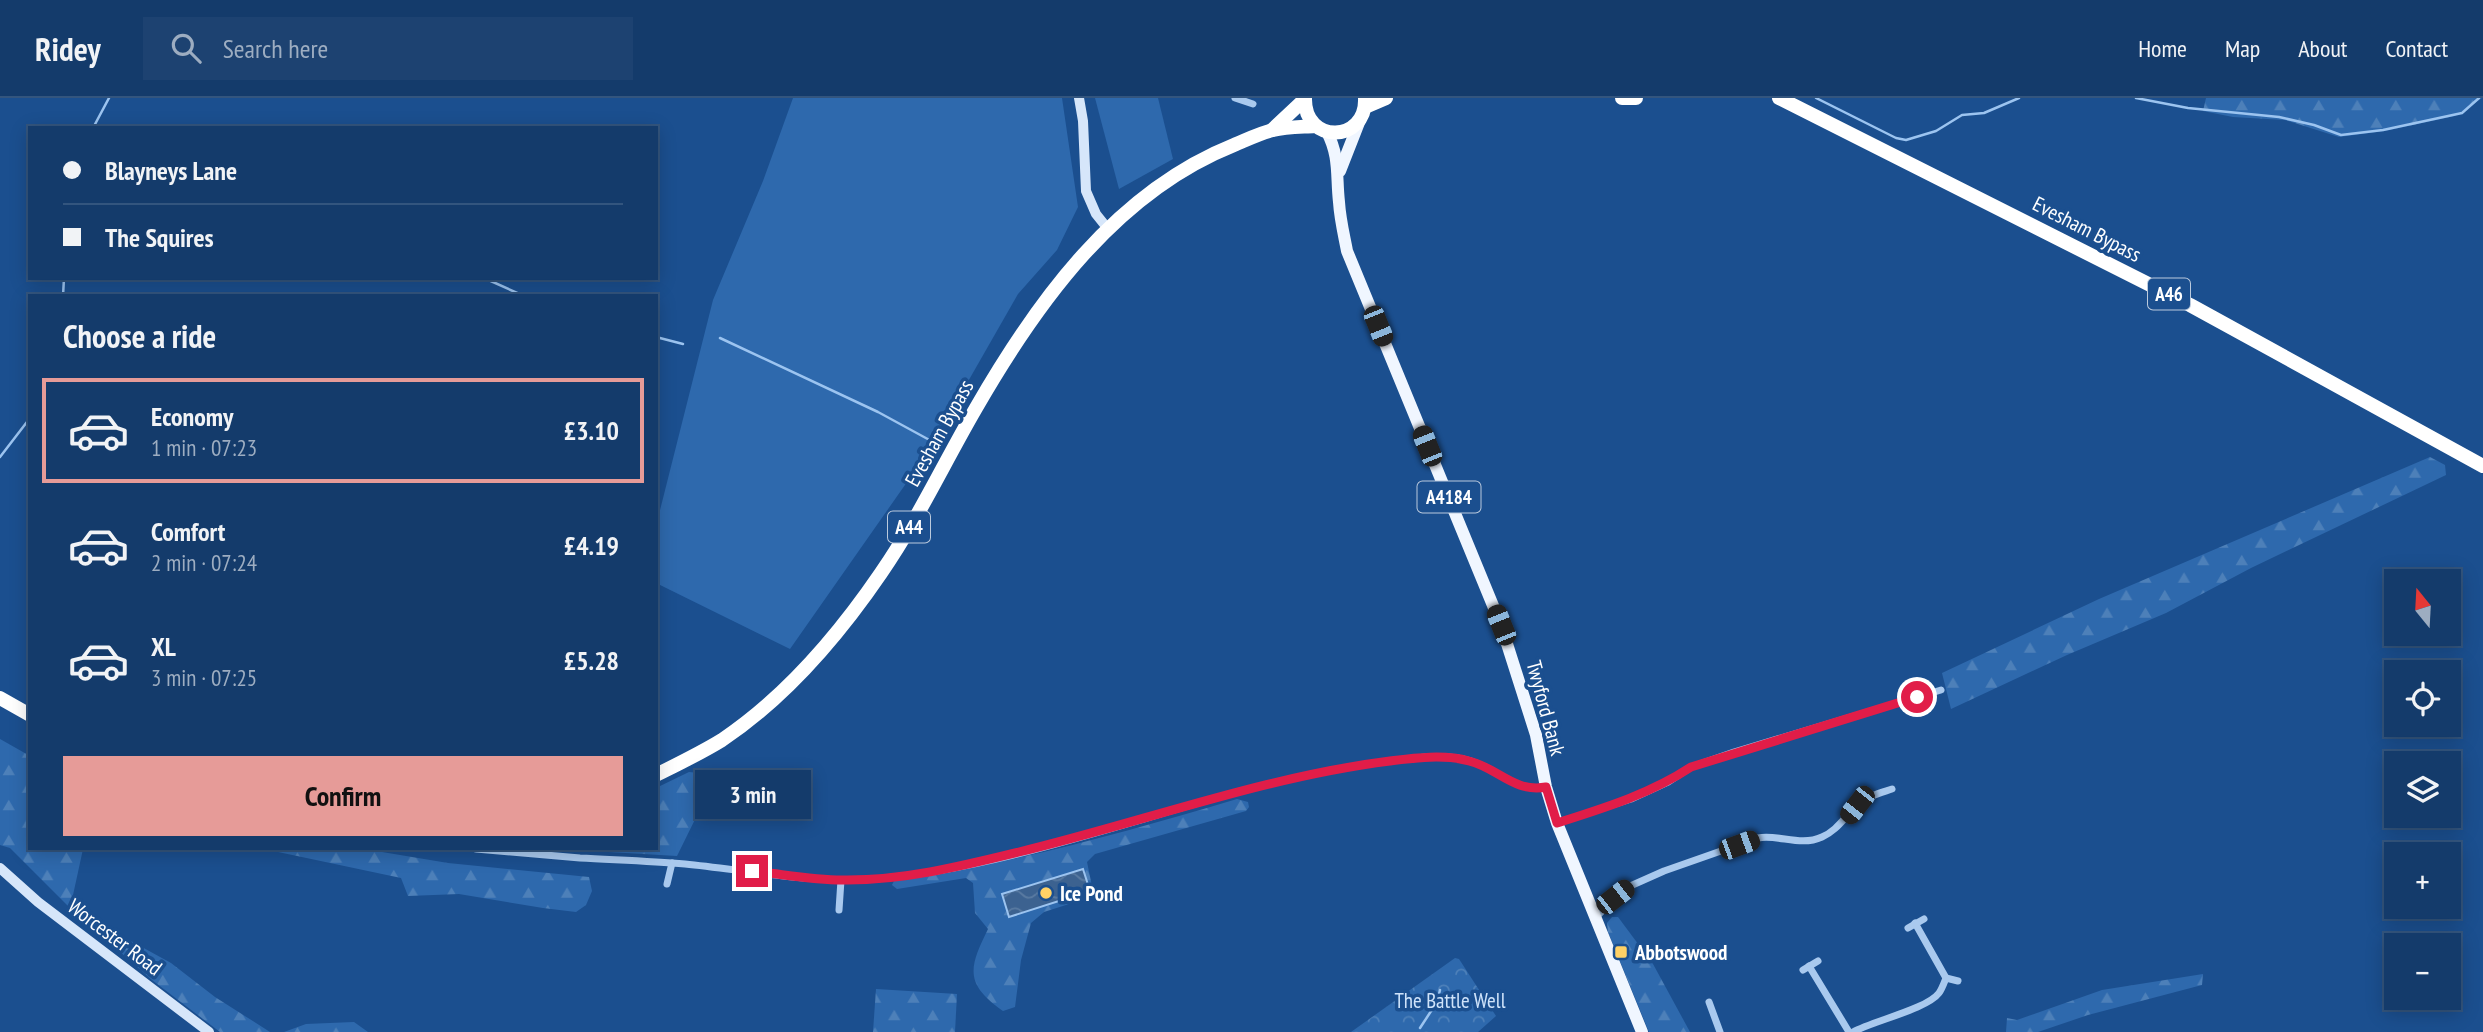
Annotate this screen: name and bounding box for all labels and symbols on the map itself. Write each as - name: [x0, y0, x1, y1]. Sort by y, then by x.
- street label: Evesham Bypass: [2028, 190, 2146, 268]
- road number: A46: [2148, 278, 2190, 310]
- car: [1361, 303, 1396, 349]
- street label: Evesham Bypass: [899, 375, 979, 491]
- car: [1410, 423, 1445, 469]
- road number: A4184: [1418, 482, 1480, 512]
- road number: A44: [888, 512, 930, 542]
- north arrow: [2384, 569, 2460, 646]
- car: [1484, 602, 1519, 648]
- street label: Twyford Bank: [1520, 658, 1572, 758]
- route start: [1901, 681, 1933, 713]
- callout: 3 min: [694, 770, 810, 818]
- car: [1836, 782, 1879, 828]
- car: [1716, 828, 1763, 862]
- route end: [736, 855, 768, 887]
- car: [1592, 876, 1639, 918]
- place label: Ice Pond: [1060, 880, 1123, 907]
- marker: Ice Pond: [1038, 885, 1054, 901]
- street label: Worcester Road: [62, 893, 168, 981]
- place label: Abbotswood: [1634, 939, 1727, 966]
- marker: Abbotswood: [1613, 944, 1629, 960]
- park label: The Battle Well: [1394, 987, 1506, 1014]

